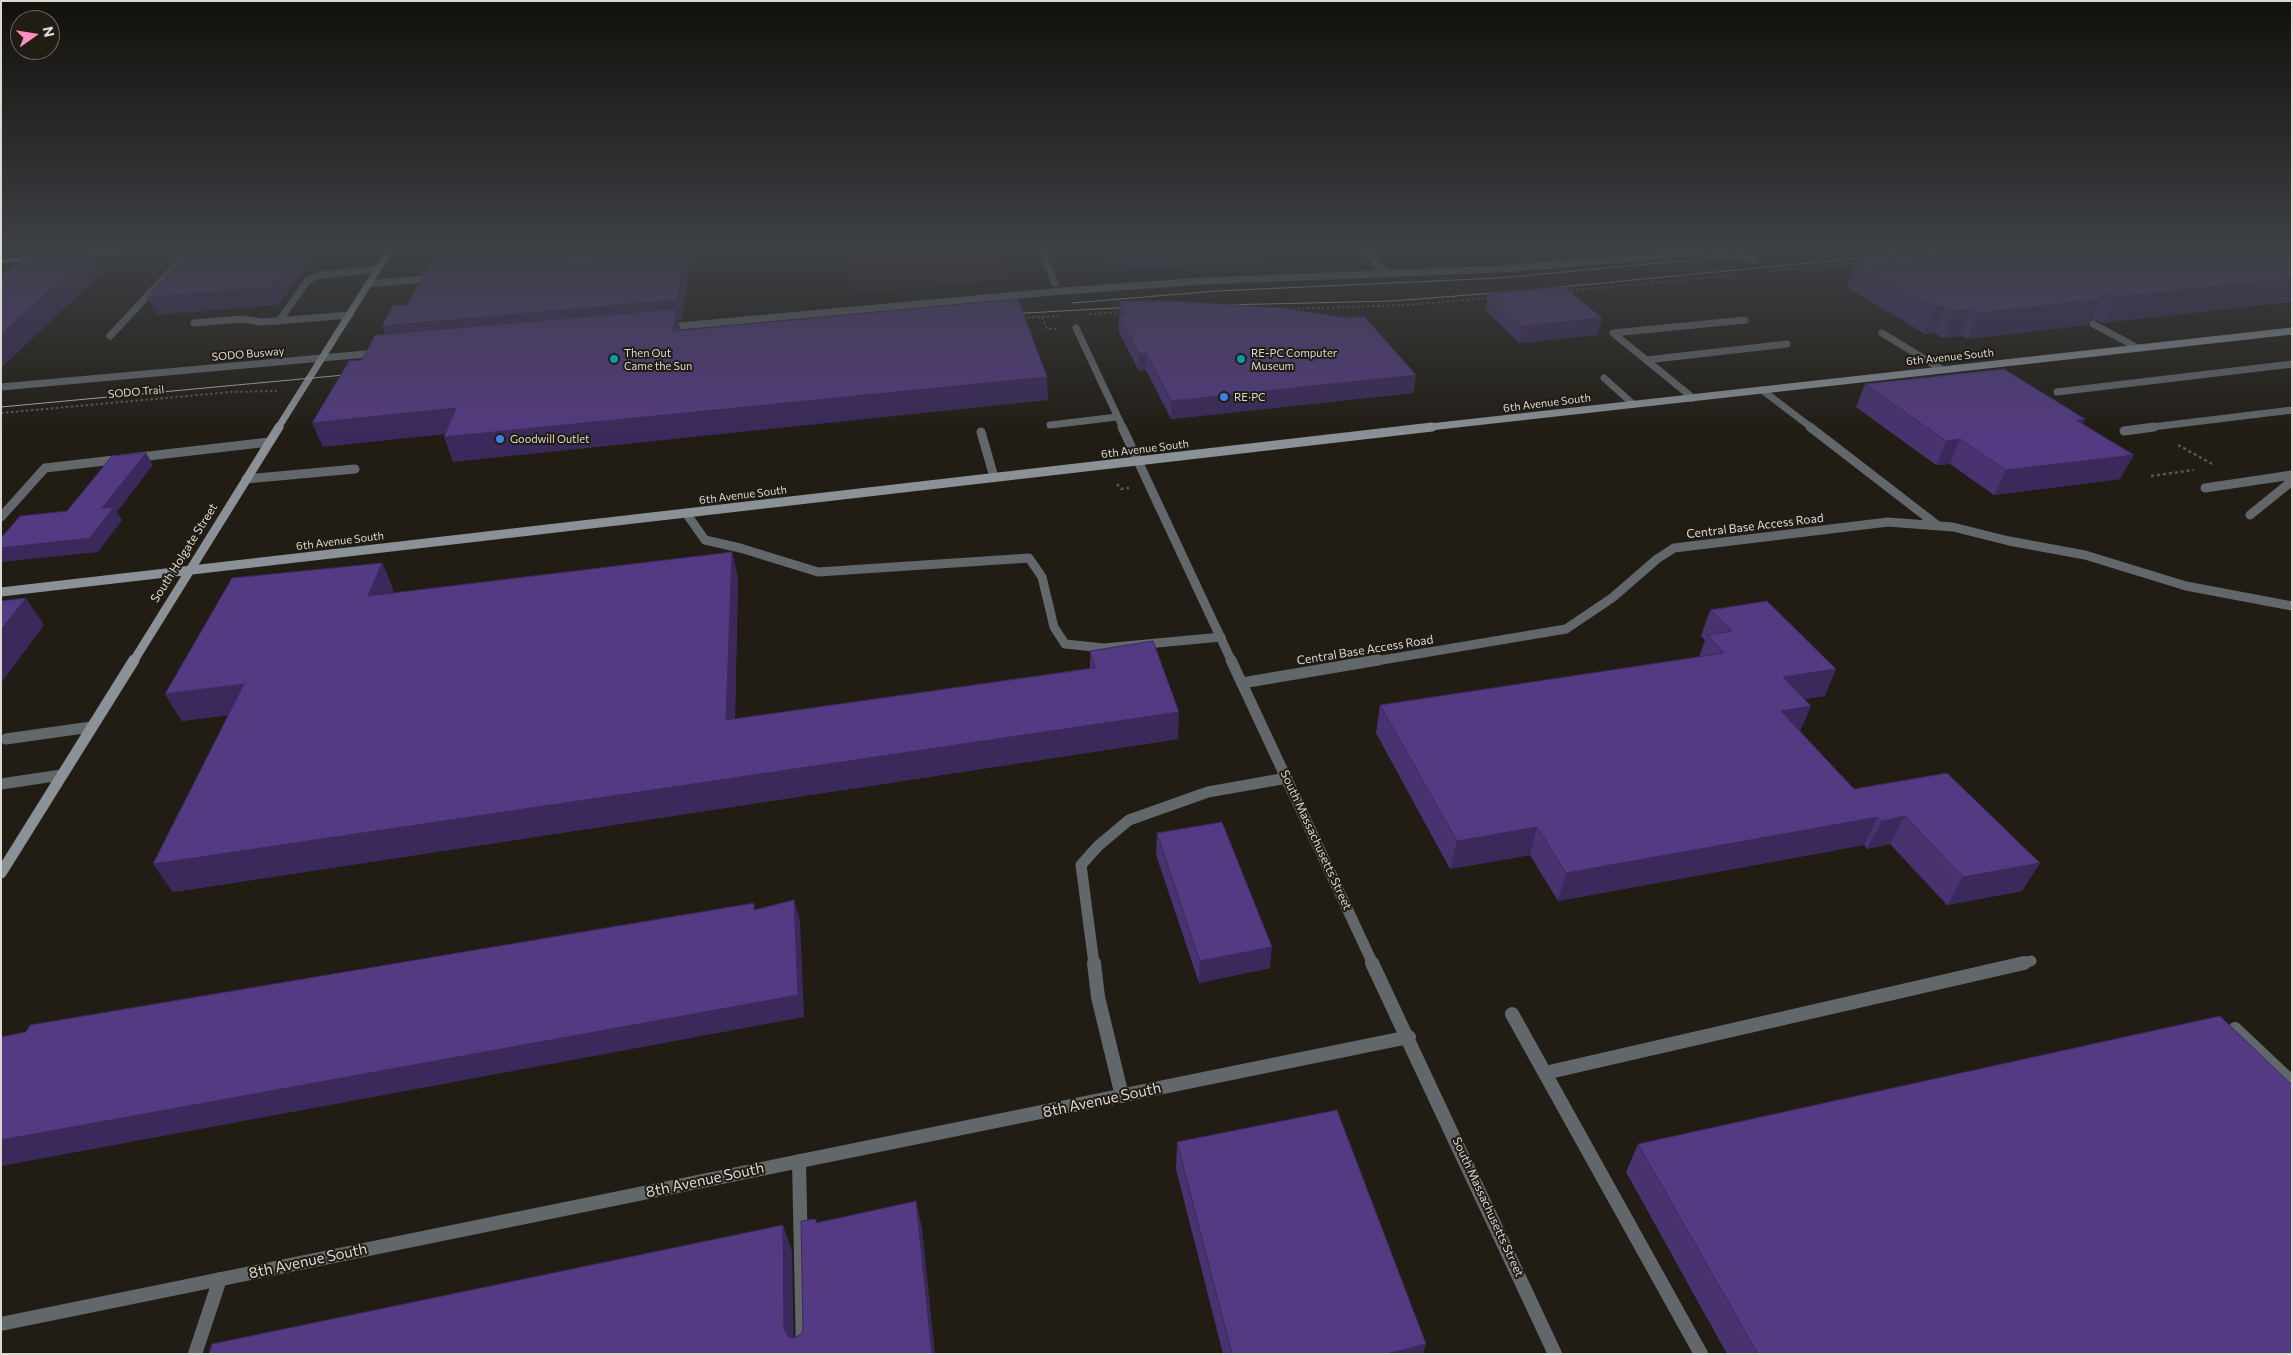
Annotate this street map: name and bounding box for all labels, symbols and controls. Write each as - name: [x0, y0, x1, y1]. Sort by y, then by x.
- north arrow: [10, 10, 60, 60]
- text: N: [40, 25, 59, 39]
- street label: SODO Busway: [211, 344, 285, 364]
- place label: Then Out Came the Sun: [624, 346, 692, 372]
- place label: RE-PC Computer Museum: [1251, 346, 1337, 372]
- street label: 6th Avenue South: [1905, 346, 1995, 368]
- marker: Then Out Came the Sun: [608, 353, 620, 365]
- marker: RE-PC Computer Museum: [1235, 353, 1247, 365]
- street label: SODO Trail: [107, 383, 165, 401]
- place label: RE∙PC: [1234, 390, 1266, 404]
- marker: RE∙PC: [1218, 391, 1230, 403]
- street label: 6th Avenue South: [1502, 391, 1592, 415]
- place label: Goodwill Outlet: [510, 432, 590, 446]
- marker: Goodwill Outlet: [494, 433, 506, 445]
- street label: 6th Avenue South: [1100, 437, 1190, 461]
- street label: 6th Avenue South: [698, 483, 788, 507]
- street label: South Holgate Street: [148, 501, 220, 605]
- street label: Central Base Access Road: [1686, 510, 1824, 542]
- street label: 6th Avenue South: [295, 529, 385, 553]
- street label: Central Base Access Road: [1296, 632, 1434, 668]
- street label: South Massachusetts Street: [1277, 768, 1355, 912]
- street label: 8th Avenue South: [1041, 1079, 1163, 1121]
- street label: South Massachusetts Street: [1449, 1135, 1527, 1279]
- street label: 8th Avenue South: [644, 1159, 766, 1201]
- street label: 8th Avenue South: [247, 1240, 369, 1282]

